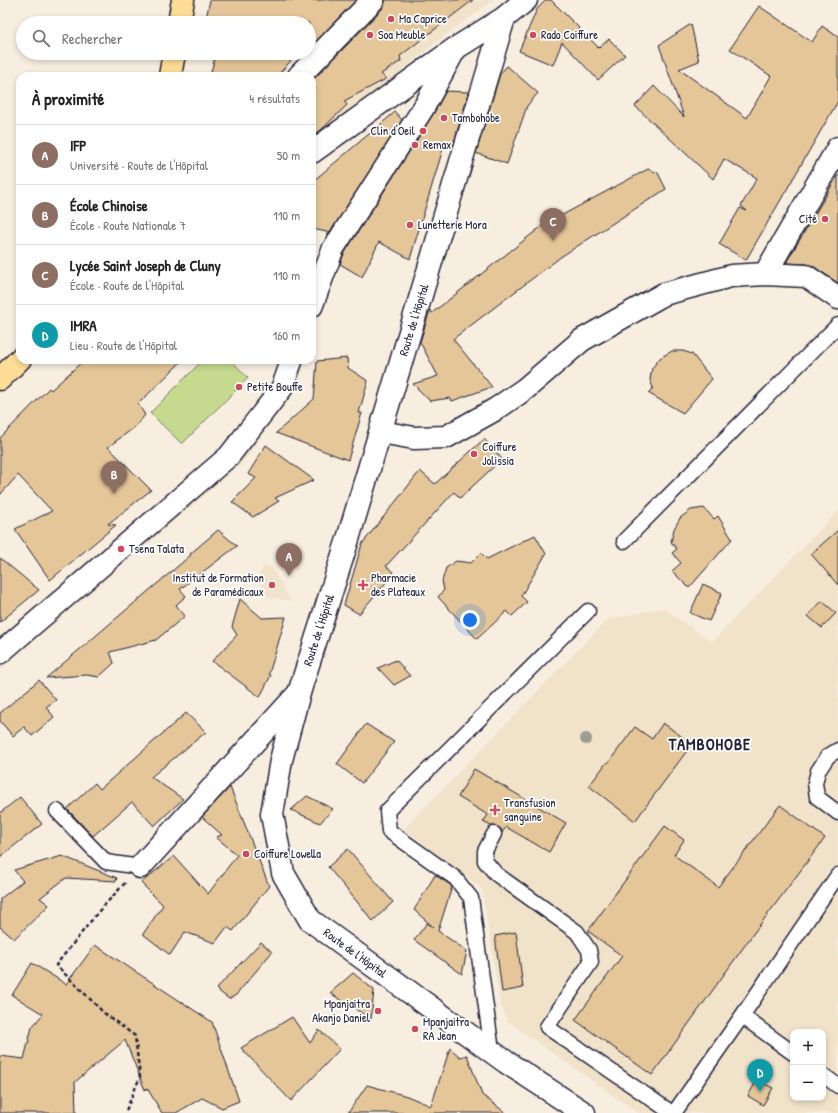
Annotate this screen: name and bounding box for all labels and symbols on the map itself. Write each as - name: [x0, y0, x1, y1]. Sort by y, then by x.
- place label: Ma Caprice: [399, 10, 447, 27]
- marker: Ma Caprice: [386, 14, 396, 24]
- place label: Soa Meuble: [378, 26, 426, 43]
- place label: Rado Coiffure: [541, 26, 598, 43]
- marker: Soa Meuble: [365, 30, 375, 40]
- marker: Rado Coiffure: [528, 30, 538, 40]
- place label: Tambohobe: [452, 109, 500, 126]
- marker: Tambohobe: [439, 113, 449, 123]
- place label: Clin d'Oeil: [370, 122, 416, 139]
- marker: Clin d'Oeil: [418, 126, 428, 136]
- place label: Remax: [423, 136, 451, 153]
- marker: Remax: [410, 140, 420, 150]
- pin: C: [540, 208, 566, 241]
- place label: Cité: [799, 210, 817, 227]
- marker: Cité: [820, 214, 830, 224]
- place label: Lunetterie Mora: [418, 216, 487, 233]
- marker: Lunetterie Mora: [405, 220, 415, 230]
- street label: Route de l'Hôpital: [395, 281, 433, 358]
- place label: Petite Bouffe: [247, 378, 303, 395]
- marker: Petite Bouffe: [234, 382, 244, 392]
- place label: Coiffure Jolissia: [482, 438, 517, 469]
- marker: Coiffure Jolissia: [469, 449, 479, 459]
- pin: B: [101, 461, 127, 494]
- place label: Tsena Talata: [129, 540, 184, 557]
- pin: A: [276, 543, 302, 576]
- marker: Tsena Talata: [116, 544, 126, 554]
- place label: Institut de Formation de Paramédicaux: [172, 569, 264, 600]
- place label: Pharmacie des Plateaux: [371, 569, 425, 600]
- marker: Institut de Formation de Paramédicaux: [267, 580, 277, 590]
- marker: Pharmacie des Plateaux: [358, 580, 368, 590]
- street label: Route de l'Hôpital: [299, 591, 338, 668]
- your location: [460, 610, 480, 630]
- district label: TAMBOHOBE: [668, 733, 751, 755]
- place label: Transfusion sanguine: [504, 794, 556, 825]
- marker: Transfusion sanguine: [489, 804, 501, 816]
- place label: Coiffure Lowella: [254, 845, 321, 862]
- marker: Coiffure Lowella: [241, 849, 251, 859]
- street label: Route de l'Hôpital: [320, 924, 391, 982]
- place label: Mpanjaitra Akanjo Daniel: [312, 995, 371, 1026]
- marker: Mpanjaitra Akanjo Daniel: [373, 1006, 383, 1016]
- place label: Mpanjaitra RA Jean: [423, 1013, 469, 1044]
- marker: Mpanjaitra RA Jean: [410, 1024, 420, 1034]
- pin: D: [747, 1059, 773, 1092]

